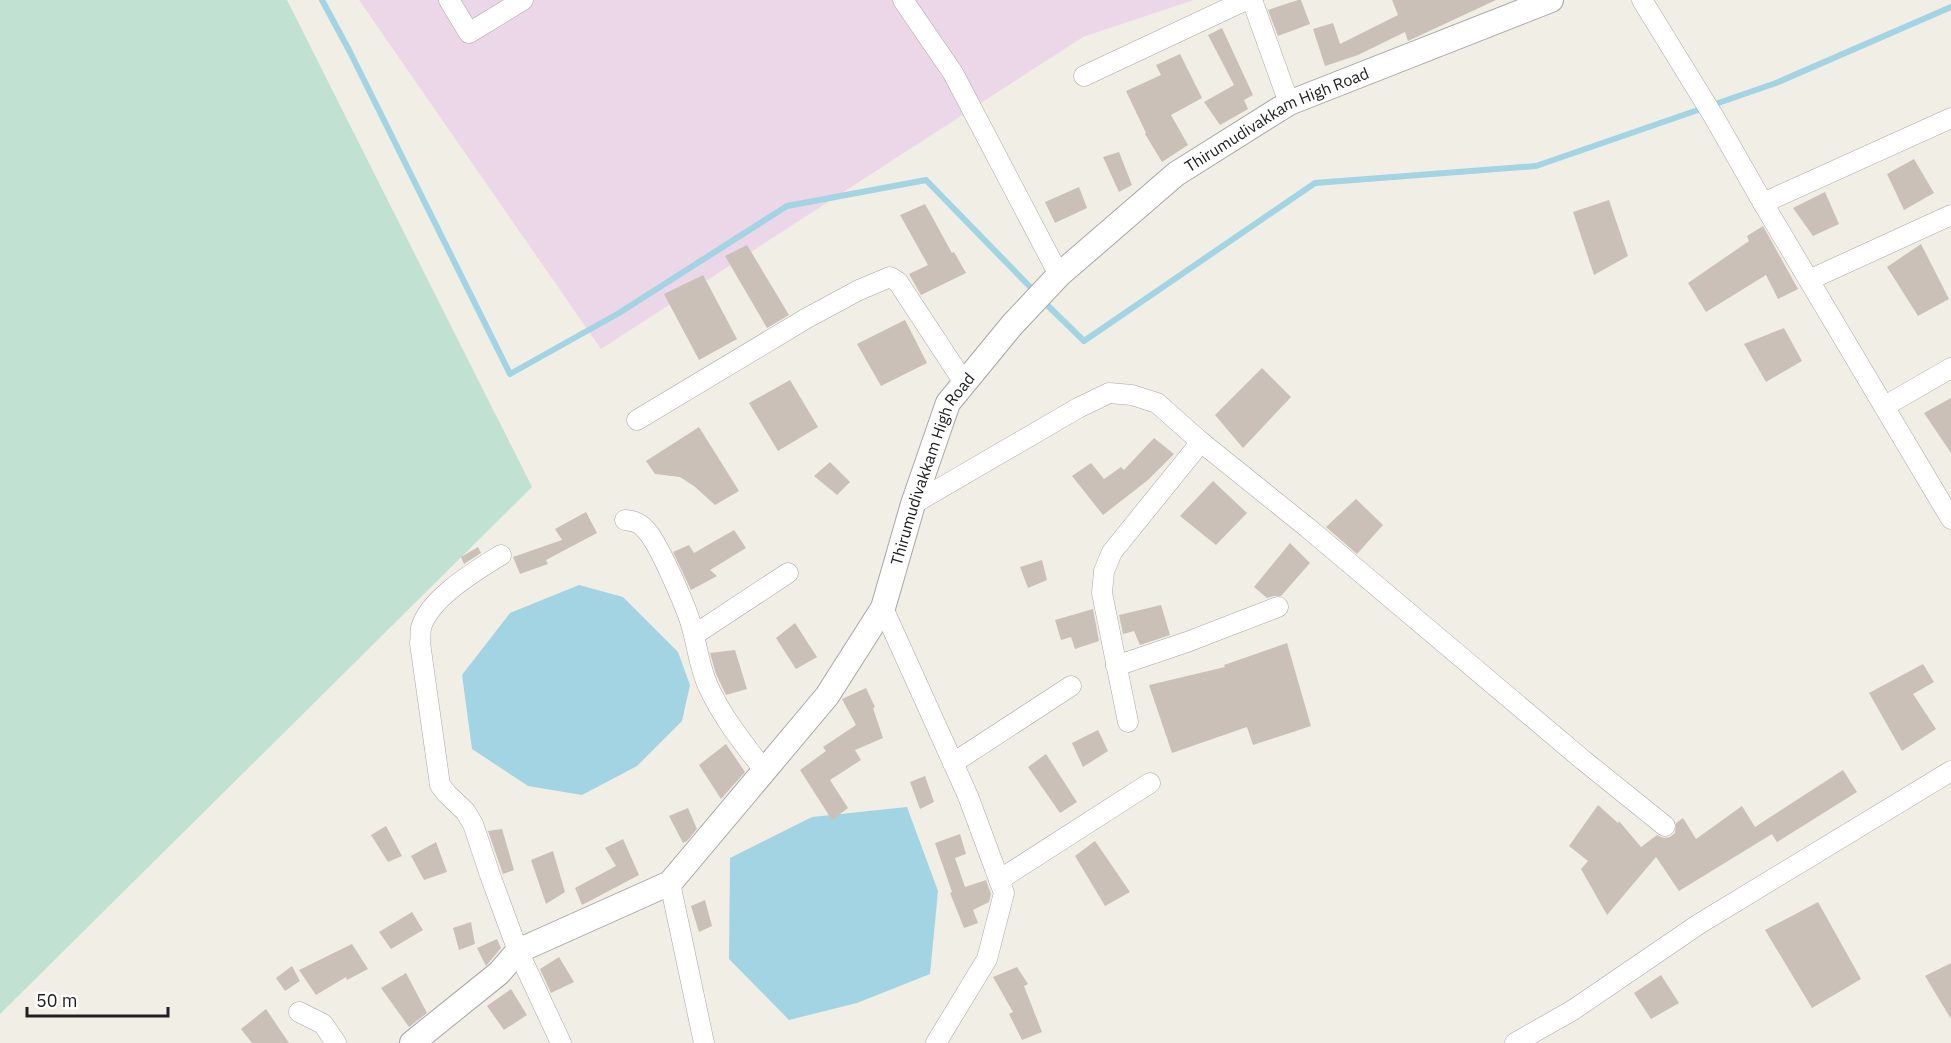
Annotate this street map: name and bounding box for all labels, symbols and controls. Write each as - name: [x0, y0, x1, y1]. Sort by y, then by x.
- street label: Thirumudivakkam High Road: [1181, 63, 1372, 176]
- street label: Thirumudivakkam High Road: [886, 369, 979, 567]
- scale bar: [27, 980, 168, 1018]
- text: 50 m: [36, 989, 78, 1012]

